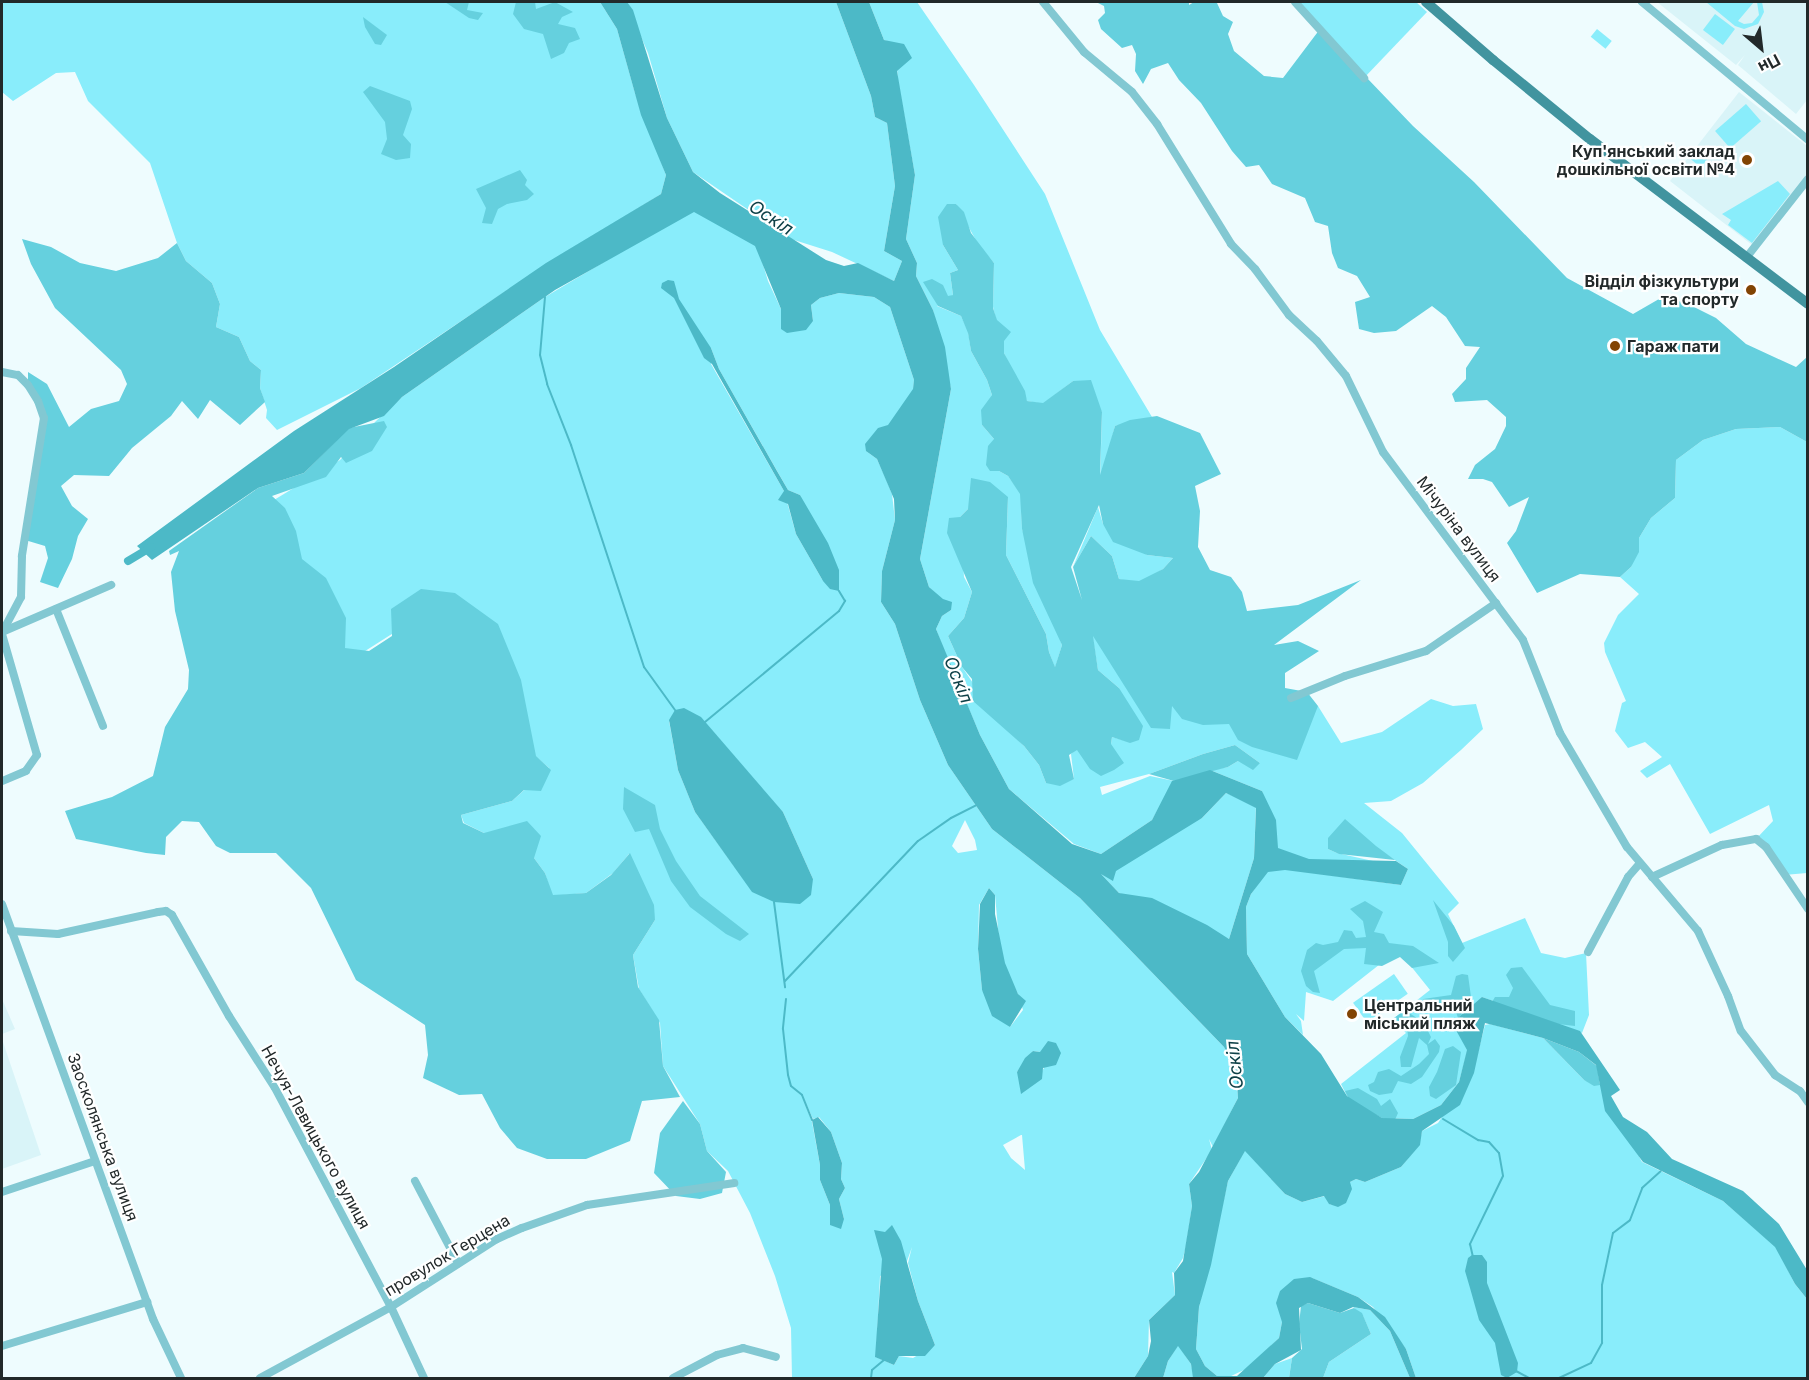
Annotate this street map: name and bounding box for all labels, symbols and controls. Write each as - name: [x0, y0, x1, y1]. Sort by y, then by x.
- north arrow: [1731, 18, 1791, 78]
- text: Пн: [1755, 50, 1784, 78]
- place label: Куп'янський заклад дошкільної освіти №4: [1557, 141, 1735, 179]
- marker: Куп'янський заклад дошкільної освіти №4: [1740, 153, 1754, 167]
- water label: Оскіл: [745, 196, 797, 240]
- place label: Відділ фізкультури та спорту: [1584, 271, 1739, 309]
- marker: Відділ фізкультури та спорту: [1744, 283, 1758, 297]
- place label: Гараж пати: [1627, 336, 1719, 356]
- marker: Гараж пати: [1608, 339, 1622, 353]
- street label: Мічуріна вулиця: [1413, 472, 1505, 586]
- water label: Оскіл: [939, 653, 977, 707]
- place label: Центральний міський пляж: [1364, 995, 1476, 1033]
- marker: Центральний міський пляж: [1345, 1007, 1359, 1021]
- water label: Оскіл: [1222, 1040, 1248, 1090]
- street label: Нечуя-Левицького вулиця: [257, 1042, 375, 1232]
- street label: Заосколянська вулиця: [64, 1050, 142, 1224]
- street label: провулок Герцена: [381, 1210, 513, 1300]

